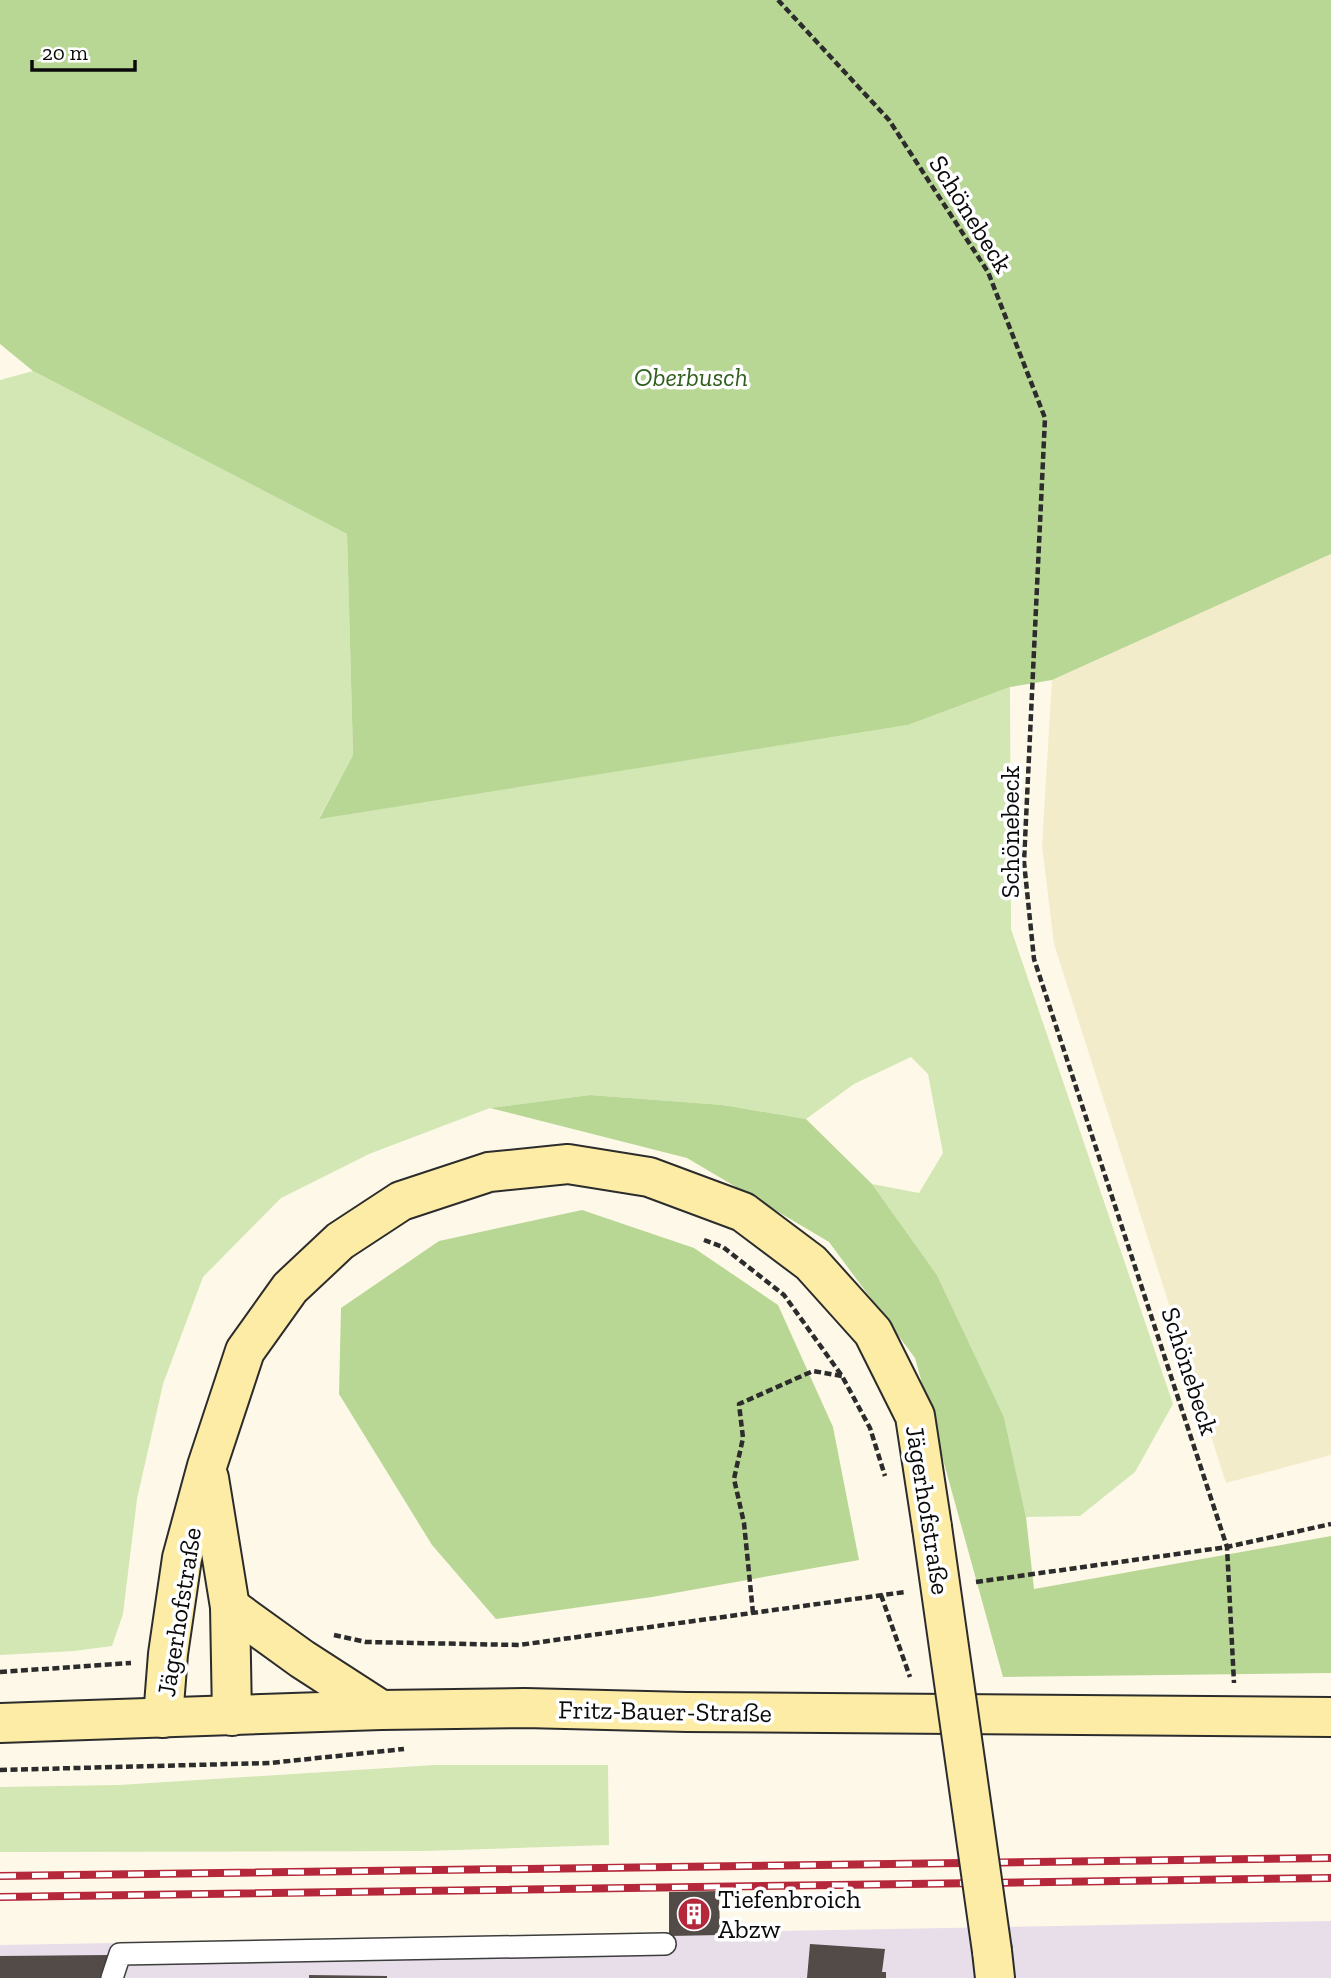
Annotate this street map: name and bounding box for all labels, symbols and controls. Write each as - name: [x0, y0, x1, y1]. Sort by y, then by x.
- scale bar: [32, 28, 135, 72]
- text: 20 m: [42, 40, 88, 65]
- street label: Schönebeck: [922, 149, 1020, 279]
- park label: Oberbusch: [634, 361, 748, 393]
- street label: Schönebeck: [994, 765, 1026, 898]
- street label: Schönebeck: [1154, 1303, 1226, 1439]
- street label: Jägerhofstraße: [899, 1423, 957, 1597]
- street label: Jägerhofstraße: [150, 1525, 208, 1699]
- street label: Fritz-Bauer-Straße: [558, 1693, 772, 1729]
- place label: Tiefenbroich Abzw: [718, 1883, 861, 1945]
- building icon: Tiefenbroich Abzw: [675, 1895, 713, 1933]

